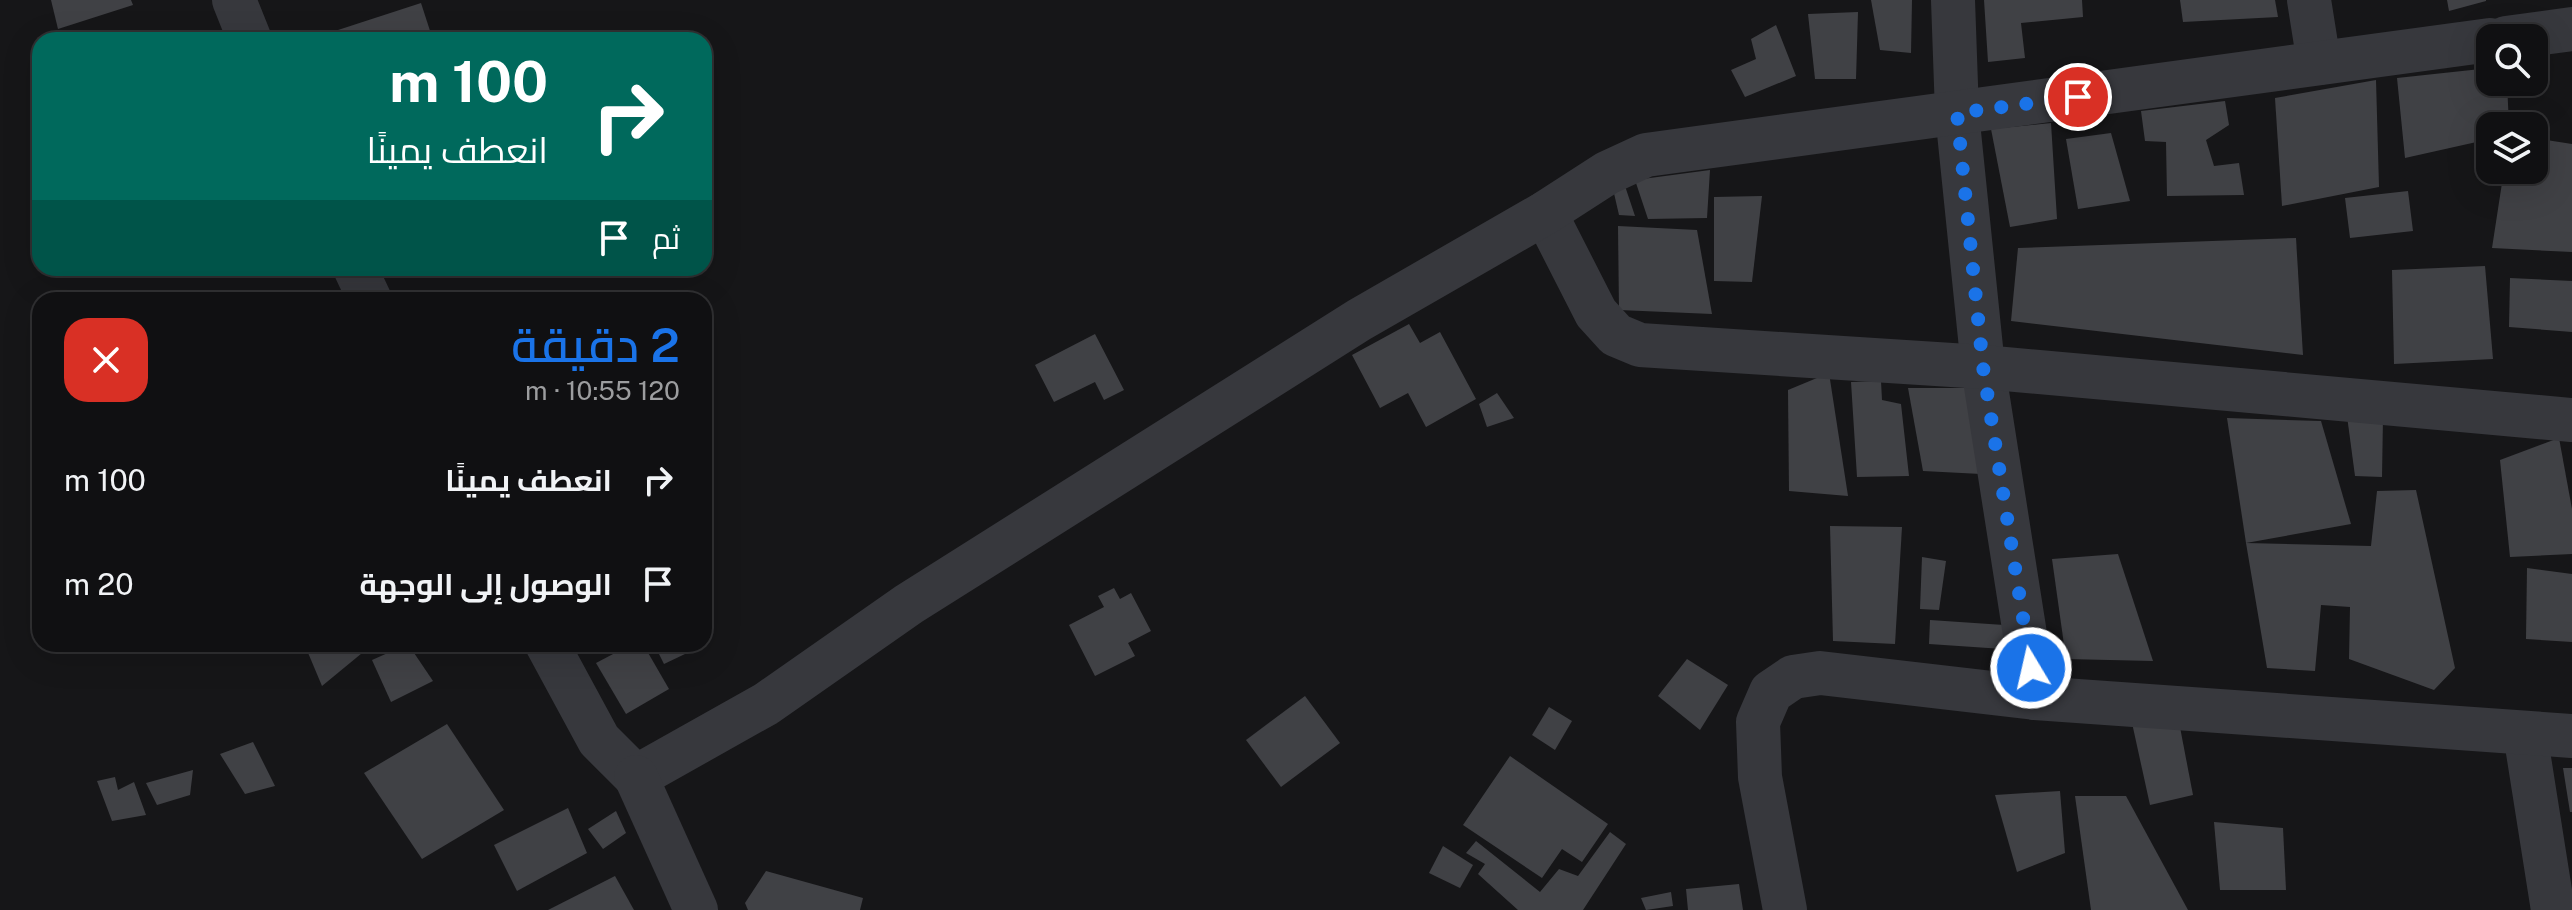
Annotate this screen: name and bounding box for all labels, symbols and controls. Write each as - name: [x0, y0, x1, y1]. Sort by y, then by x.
- map controls: [2476, 24, 2548, 184]
- button: search: [2476, 24, 2548, 96]
- text: 100 m: [389, 49, 548, 115]
- pin: [2044, 63, 2112, 131]
- icon: right: [576, 64, 680, 168]
- icon: arrive: [2056, 75, 2100, 119]
- button: layers: [2476, 112, 2548, 184]
- text: انعطف يمينًا: [366, 129, 548, 171]
- icon: arrive: [592, 216, 636, 260]
- text: ثم: [652, 220, 680, 256]
- text: 2 دقيقة: [511, 316, 680, 373]
- button: close: [64, 318, 148, 402]
- text: 120 m · 10:55: [525, 375, 680, 406]
- icon: right: [636, 458, 680, 502]
- text: 100 m: [64, 462, 146, 498]
- text: انعطف يمينًا: [445, 462, 612, 498]
- icon: arrive: [636, 562, 680, 606]
- text: 20 m: [64, 566, 134, 602]
- text: الوصول إلى الوجهة: [359, 566, 612, 602]
- position arrow: [1989, 626, 2073, 710]

